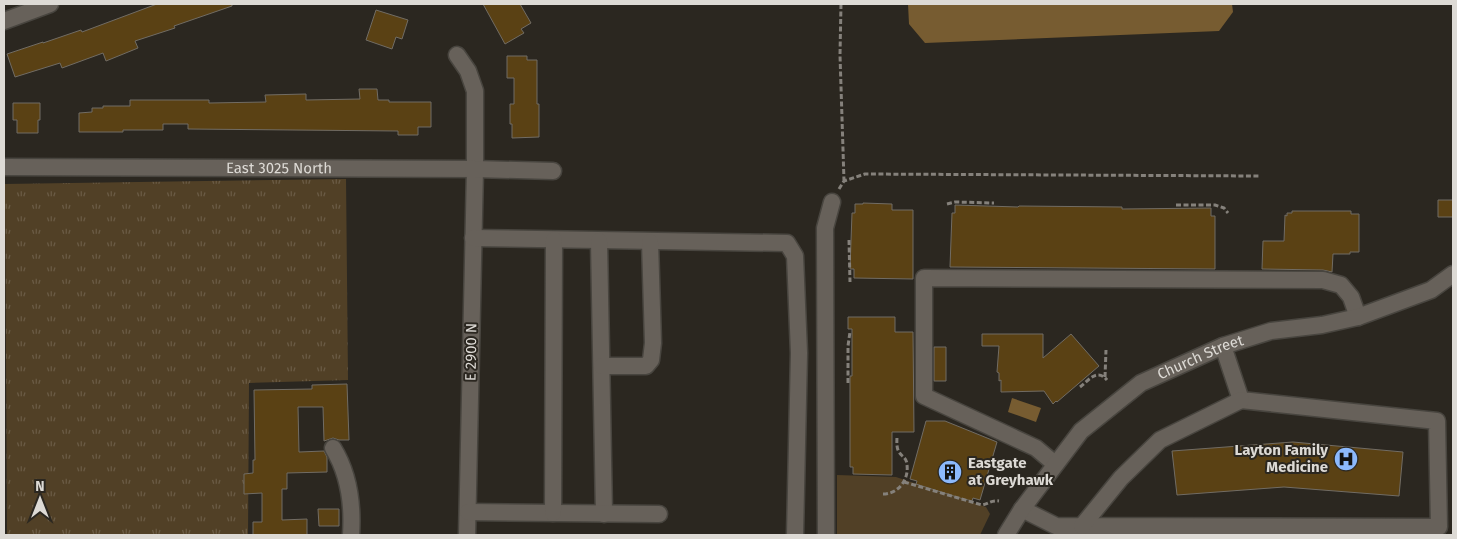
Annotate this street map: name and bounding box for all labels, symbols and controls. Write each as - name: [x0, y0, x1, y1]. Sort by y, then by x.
- street label: East 3025 North: [226, 159, 332, 177]
- street label: E 2900 N: [461, 323, 481, 381]
- street label: Church Street: [1155, 331, 1246, 383]
- place label: Layton Family Medicine: [1235, 441, 1328, 476]
- hospital icon: Layton Family Medicine: [1333, 446, 1359, 472]
- place label: Eastgate at Greyhawk: [968, 454, 1054, 489]
- building icon: Eastgate at Greyhawk: [937, 459, 963, 485]
- north arrow: [15, 474, 65, 524]
- text: N: [35, 478, 45, 495]

